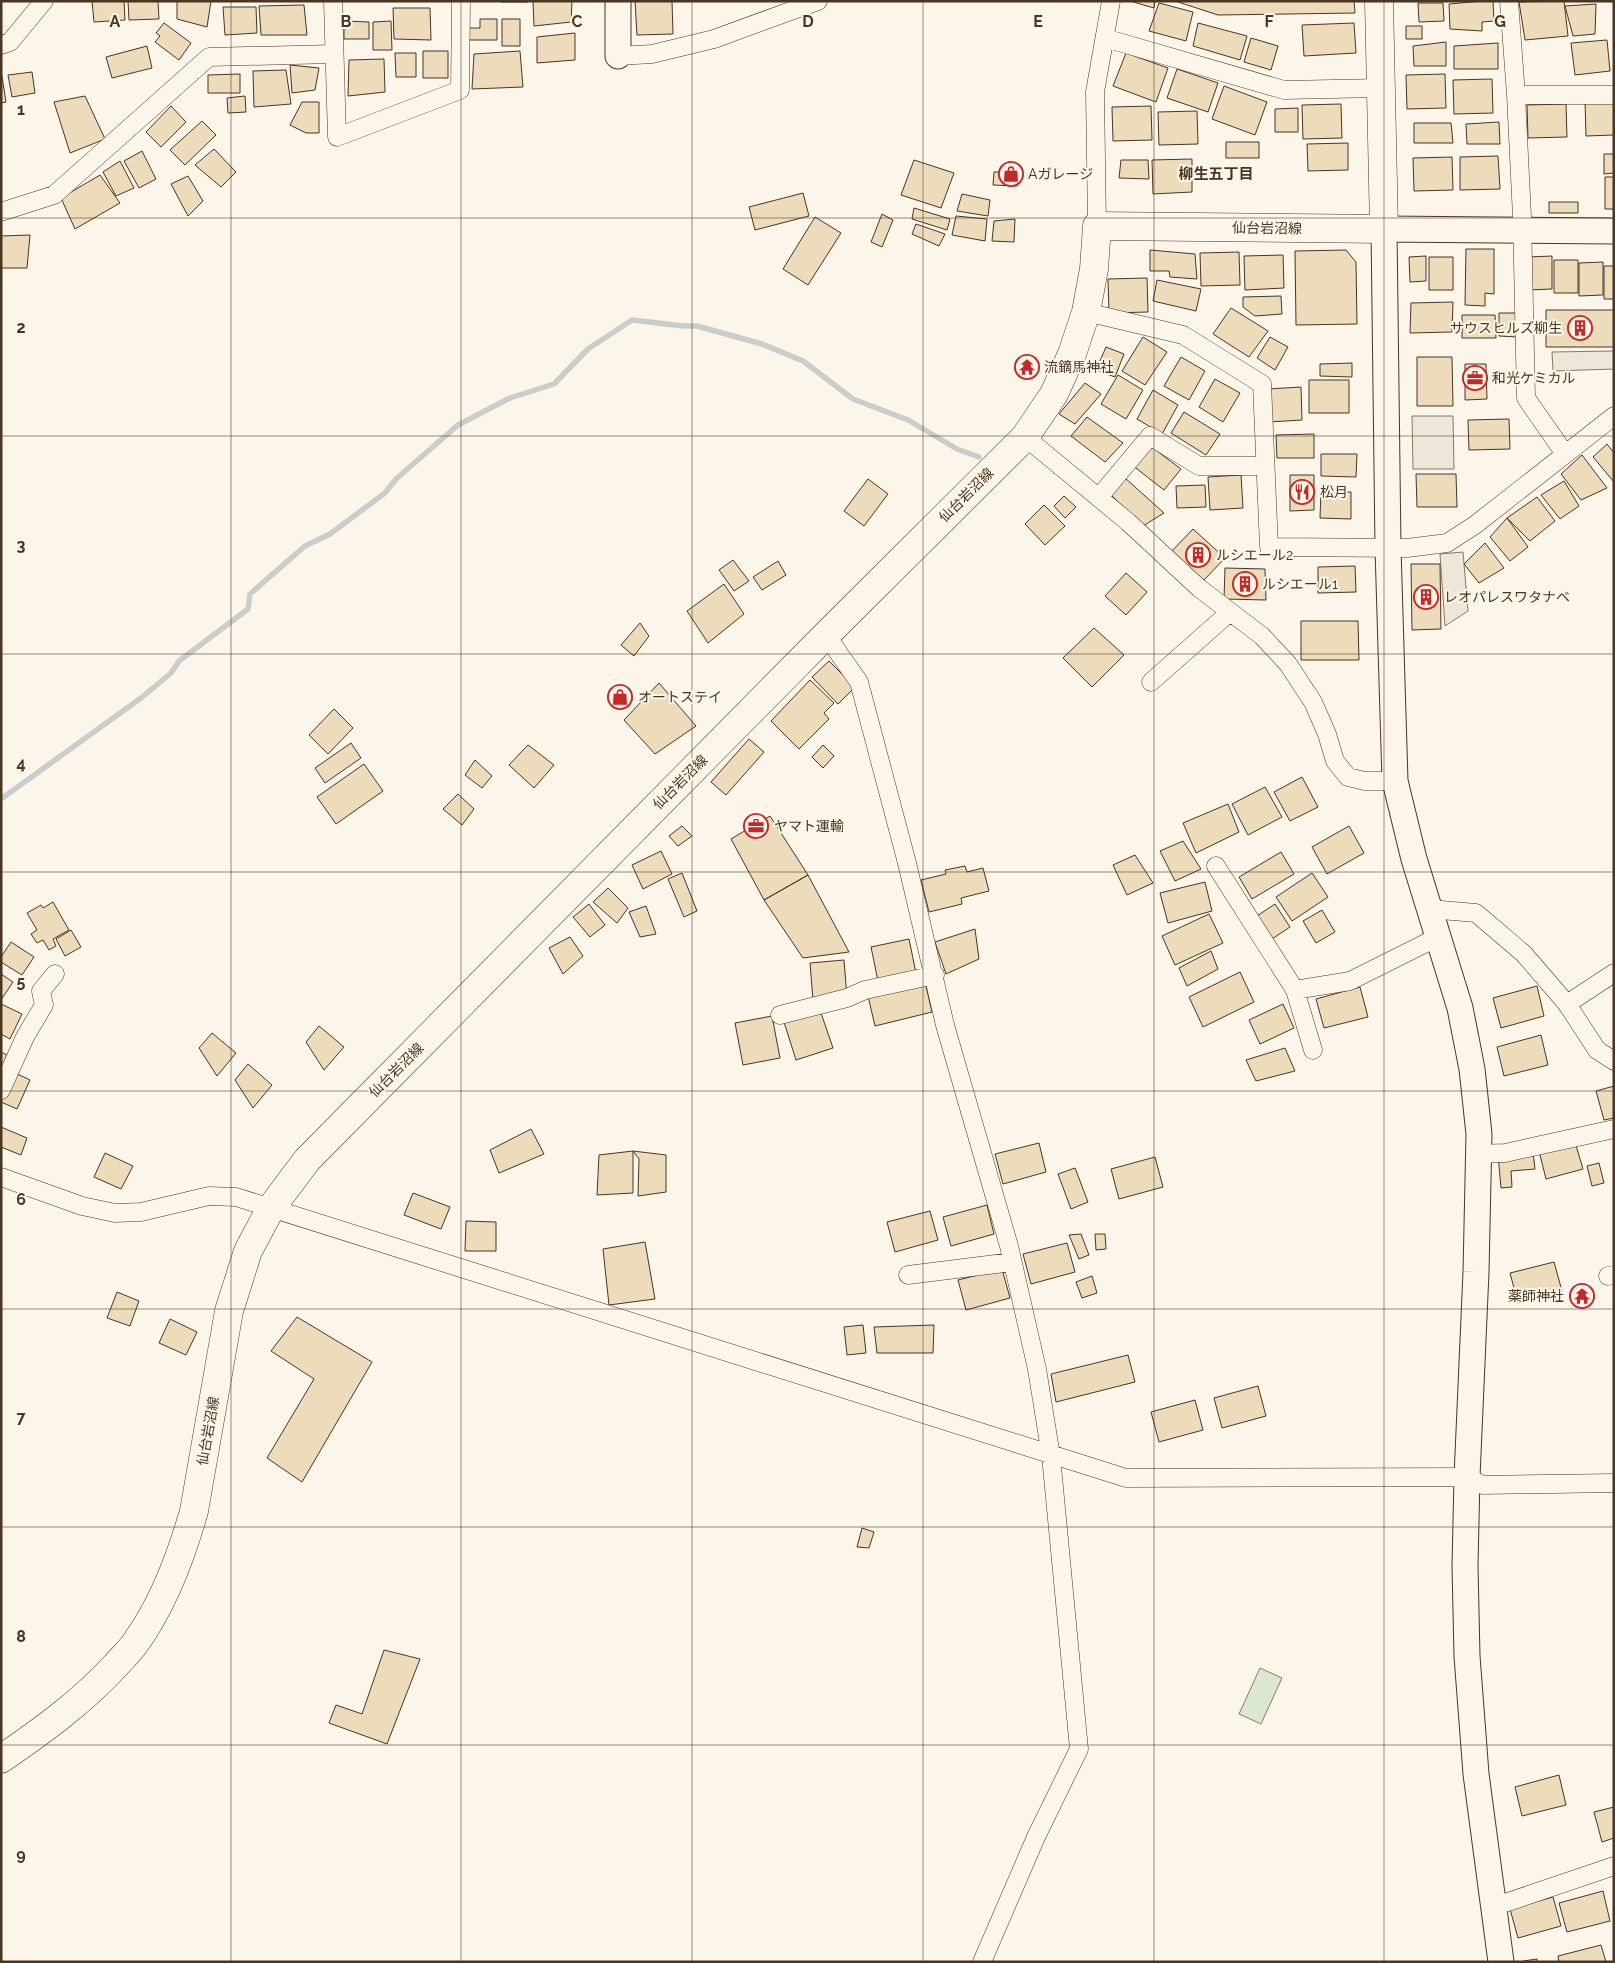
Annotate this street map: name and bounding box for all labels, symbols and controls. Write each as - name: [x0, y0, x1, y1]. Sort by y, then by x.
- text: A: [110, 12, 121, 31]
- text: B: [341, 12, 352, 31]
- text: C: [572, 12, 583, 31]
- text: D: [802, 12, 814, 31]
- text: E: [1033, 12, 1043, 31]
- text: F: [1264, 12, 1274, 31]
- text: G: [1494, 12, 1506, 31]
- text: 1: [17, 100, 25, 119]
- shop icon: Aガレージ: [998, 161, 1024, 187]
- district label: 柳生五丁目: [1178, 165, 1254, 183]
- place label: Aガレージ: [1028, 166, 1093, 182]
- street label: 仙台岩沼線: [1232, 219, 1302, 237]
- building icon: サウスヒルズ柳生: [1567, 315, 1593, 341]
- text: 2: [16, 318, 26, 337]
- place label: サウスヒルズ柳生: [1450, 320, 1562, 336]
- temple icon: 流鏑馬神社: [1014, 354, 1040, 380]
- place label: 流鏑馬神社: [1044, 359, 1114, 375]
- office icon: 和光ケミカル: [1462, 365, 1488, 391]
- place label: 和光ケミカル: [1492, 370, 1576, 386]
- street label: 仙台岩沼線: [936, 465, 996, 525]
- restaurant icon: 松月: [1289, 479, 1315, 505]
- place label: 松月: [1320, 484, 1348, 500]
- text: 3: [17, 536, 26, 555]
- building icon: ルシエール2: [1185, 542, 1211, 568]
- place label: ルシエール2: [1216, 547, 1293, 563]
- building icon: ルシエール1: [1232, 571, 1258, 597]
- place label: ルシエール1: [1262, 576, 1338, 592]
- building icon: レオパレスワタナベ: [1413, 584, 1439, 610]
- place label: レオパレスワタナベ: [1444, 589, 1570, 605]
- shop icon: オートステイ: [607, 684, 633, 710]
- place label: オートステイ: [638, 689, 722, 705]
- street label: 仙台岩沼線: [650, 752, 710, 812]
- text: 4: [16, 754, 26, 773]
- office icon: ヤマト運輸: [743, 813, 769, 839]
- place label: ヤマト運輸: [774, 818, 844, 834]
- text: 5: [17, 972, 26, 991]
- street label: 仙台岩沼線: [366, 1040, 426, 1100]
- text: 6: [16, 1190, 26, 1209]
- temple icon: 薬師神社: [1569, 1283, 1595, 1309]
- place label: 薬師神社: [1508, 1288, 1564, 1304]
- street label: 仙台岩沼線: [194, 1395, 222, 1467]
- text: 7: [17, 1408, 26, 1427]
- text: 8: [16, 1627, 26, 1646]
- text: 9: [16, 1845, 26, 1864]

